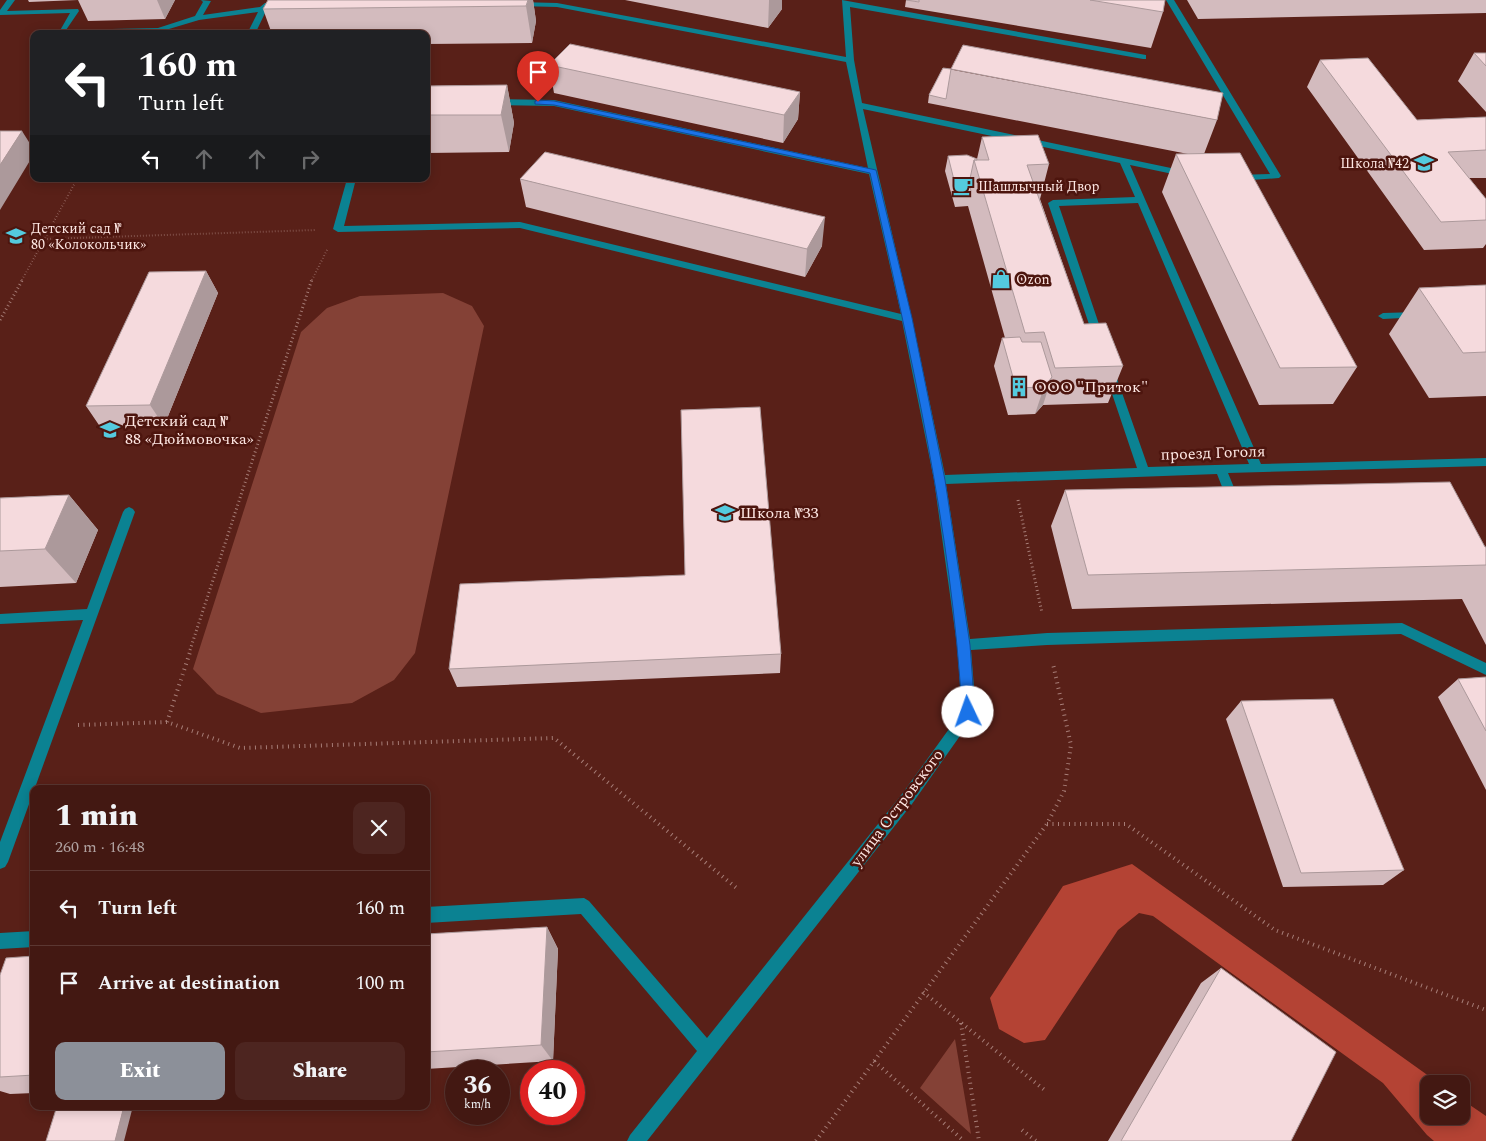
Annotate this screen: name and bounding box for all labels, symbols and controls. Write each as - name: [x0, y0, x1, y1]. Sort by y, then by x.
- text: 160 m: [138, 39, 237, 92]
- icon: left: [55, 50, 120, 115]
- pin: [517, 51, 559, 102]
- icon: arrive: [524, 58, 552, 86]
- text: Turn left: [138, 87, 224, 120]
- icon: left: [137, 145, 165, 173]
- icon: ahead: [190, 145, 218, 173]
- icon: ahead: [243, 145, 271, 173]
- icon: right: [296, 145, 324, 173]
- school or university icon: Школа №42: [1413, 152, 1435, 174]
- place label: Школа №42: [1340, 153, 1409, 174]
- cafe icon: Шашлычный Двор: [952, 175, 974, 197]
- place label: Шашлычный Двор: [978, 176, 1100, 197]
- place label: Детский сад № 80 «Колокольчик»: [31, 218, 146, 255]
- school or university icon: Детский сад № 80 «Колокольчик»: [5, 225, 27, 247]
- shop icon: Ozon: [990, 268, 1012, 290]
- place label: Ozon: [1016, 269, 1050, 290]
- place label: ООО "Приток": [1034, 375, 1148, 399]
- building icon: ООО "Приток": [1008, 376, 1030, 398]
- place label: Детский сад № 88 «Дюймовочка»: [125, 409, 254, 451]
- school or university icon: Детский сад № 88 «Дюймовочка»: [99, 419, 121, 441]
- street label: проезд Гоголя: [1160, 439, 1266, 467]
- place label: Школа №33: [740, 501, 819, 525]
- school or university icon: Школа №33: [714, 502, 736, 524]
- position arrow: [941, 685, 993, 737]
- street label: улица Островского: [844, 744, 949, 873]
- text: 1 min: [55, 793, 138, 839]
- button: close: [353, 802, 405, 854]
- text: 260 m · 16:48: [55, 835, 145, 859]
- icon: left: [55, 894, 83, 922]
- text: Turn left: [98, 894, 177, 923]
- text: 160 m: [355, 894, 405, 923]
- icon: arrive: [55, 969, 83, 997]
- text: Arrive at destination: [98, 969, 280, 998]
- text: 100 m: [355, 969, 405, 998]
- button: Exit: [55, 1042, 225, 1100]
- button: Share: [235, 1042, 405, 1100]
- speed limit sign: 40: [520, 1060, 585, 1125]
- text: 36: [463, 1067, 492, 1105]
- map controls: [1420, 1075, 1470, 1125]
- button: layers: [1420, 1075, 1470, 1125]
- text: km/h: [464, 1095, 491, 1114]

